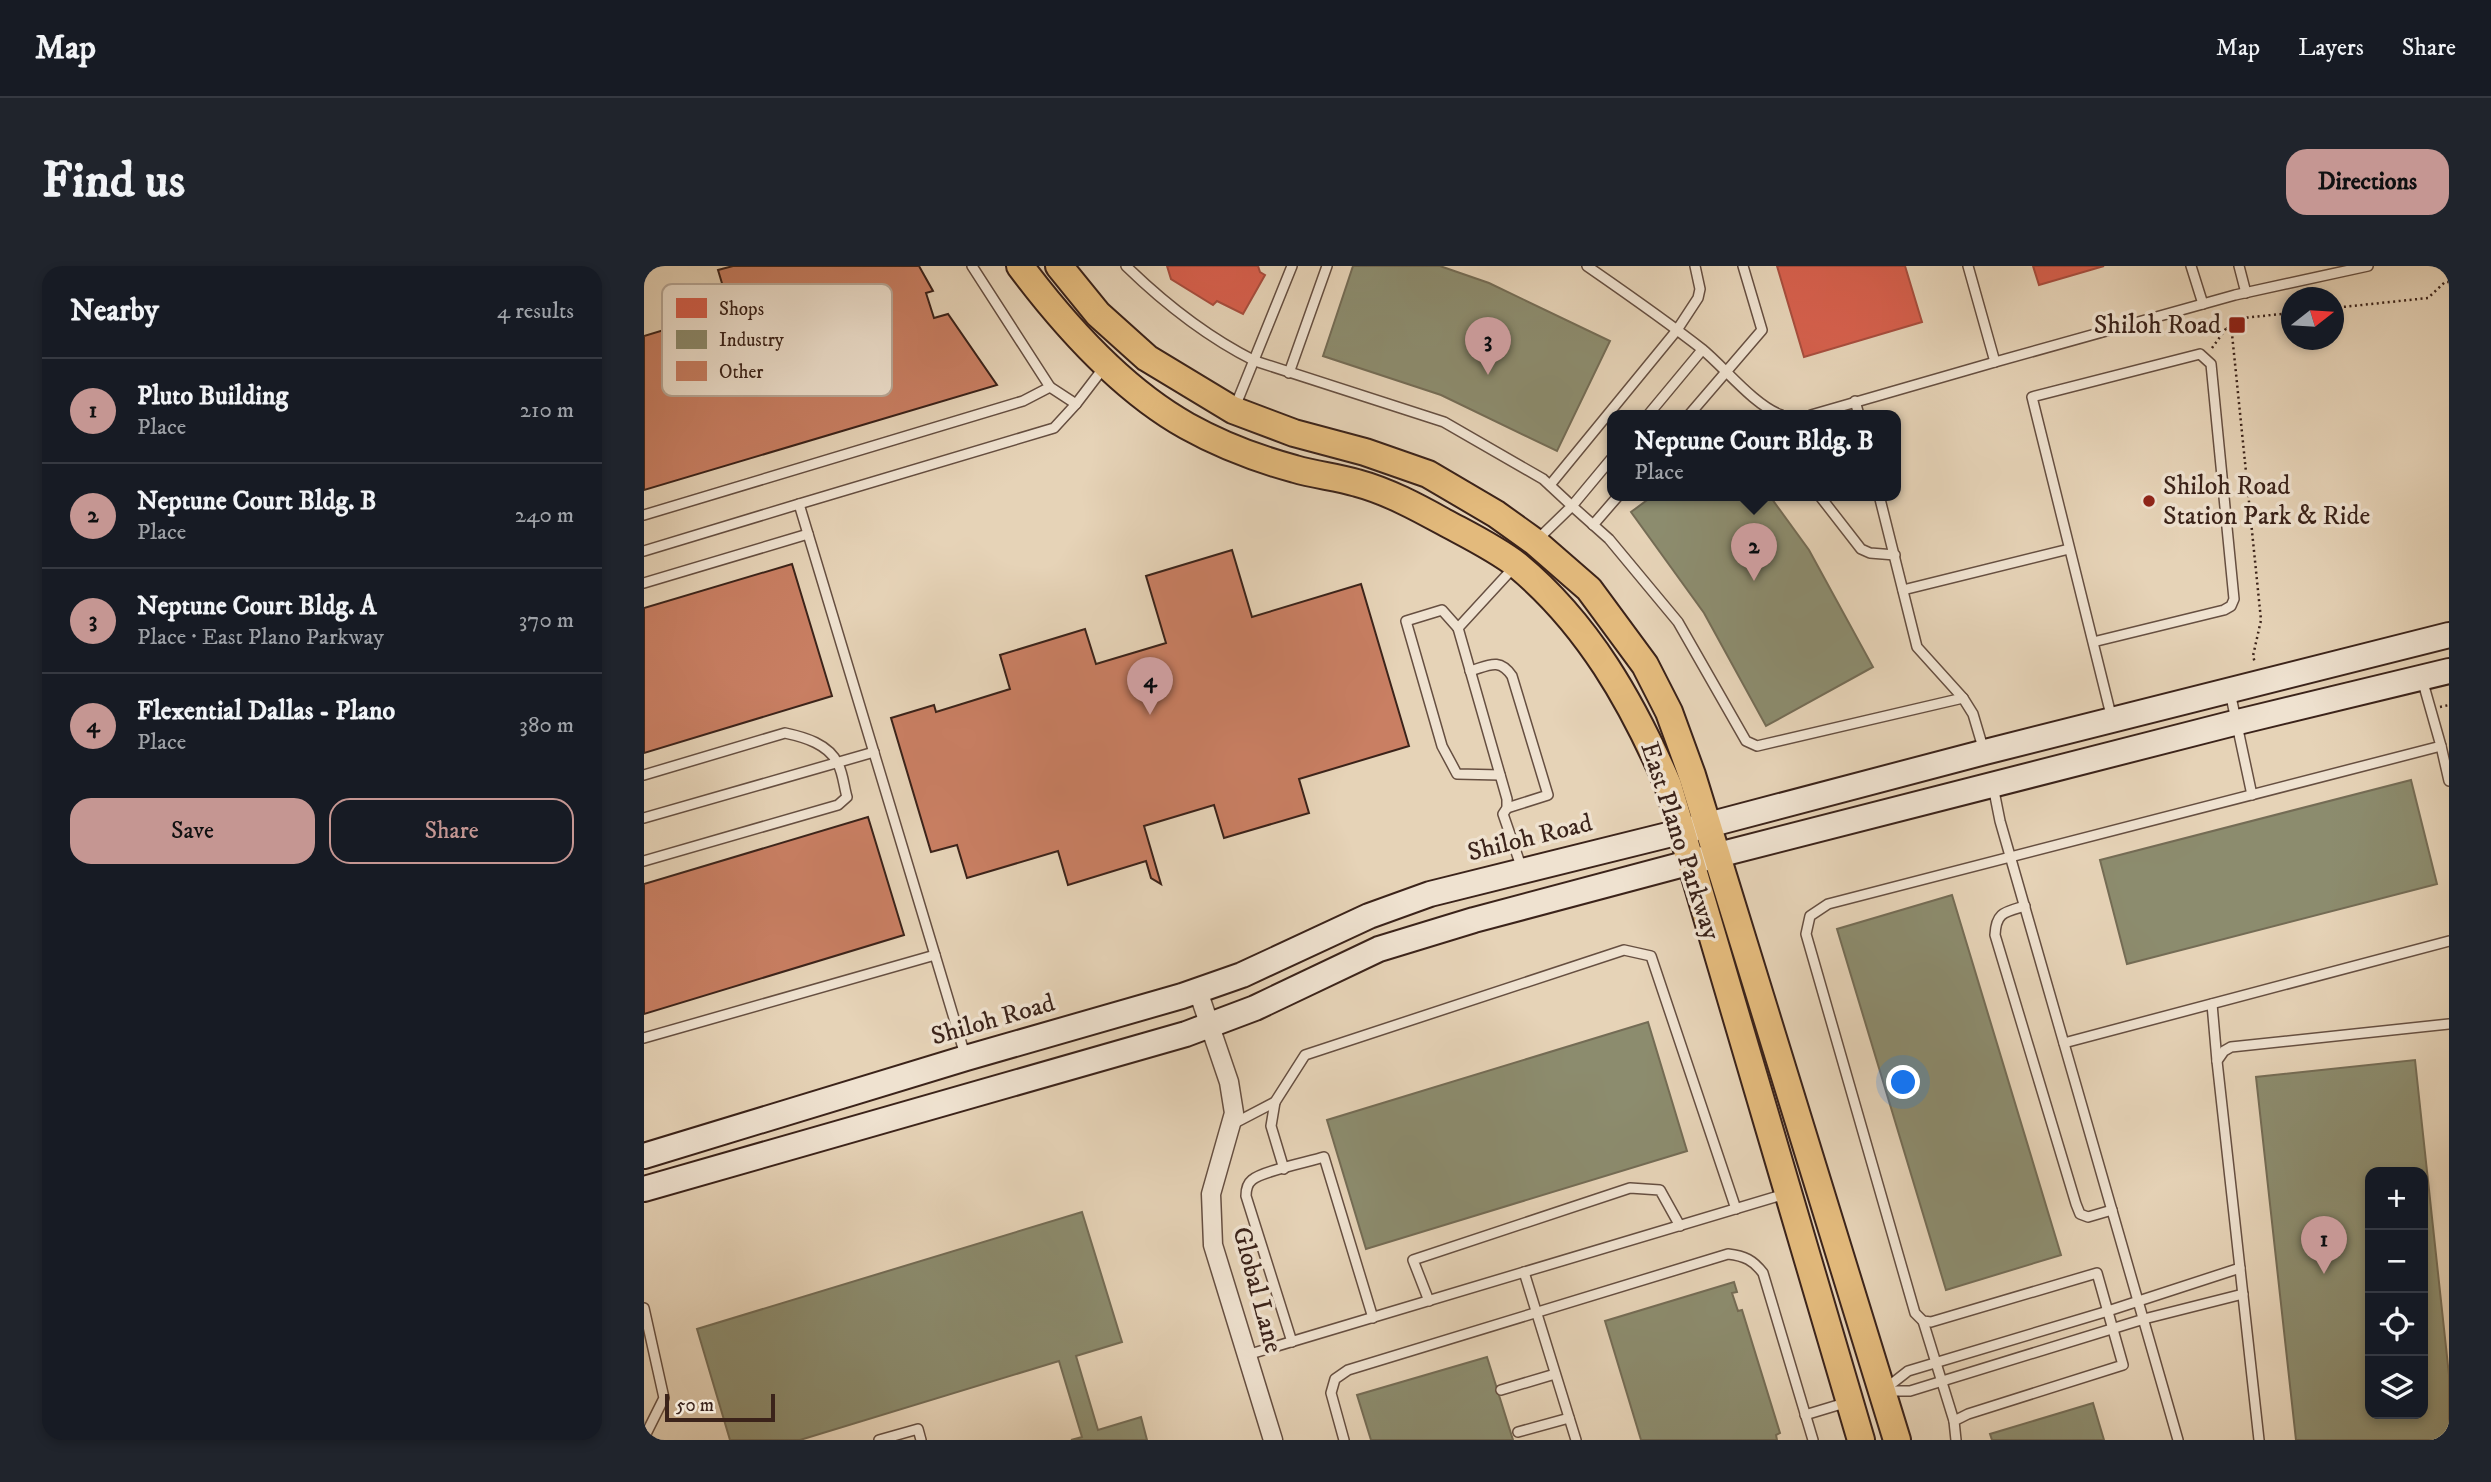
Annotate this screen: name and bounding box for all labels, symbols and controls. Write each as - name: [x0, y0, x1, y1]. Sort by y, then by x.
- text: Map: [35, 28, 96, 69]
- text: Map: [2216, 33, 2260, 63]
- text: Layers: [2298, 33, 2364, 63]
- text: Share: [2402, 33, 2456, 63]
- button: Directions: [2286, 149, 2449, 215]
- text: Find us: [42, 151, 185, 213]
- legend: [662, 284, 892, 396]
- north arrow: [2281, 287, 2344, 350]
- text: Nearby: [70, 293, 159, 330]
- text: 4 results: [497, 297, 574, 326]
- text: Shops: [719, 298, 764, 321]
- place label: Shiloh Road: [2094, 309, 2221, 342]
- marker: Shiloh Road: [2227, 315, 2247, 335]
- pin: 3: [1465, 317, 1511, 375]
- text: Industry: [719, 329, 785, 352]
- text: Other: [719, 361, 763, 384]
- text: Pluto Building: [137, 380, 288, 413]
- text: 1: [89, 396, 97, 425]
- text: 210 m: [520, 396, 574, 425]
- popup: [1607, 410, 1901, 501]
- text: Place: [137, 413, 186, 442]
- text: Neptune Court Bldg. B: [1634, 425, 1874, 458]
- text: Place: [1634, 458, 1684, 487]
- place label: Shiloh Road Station Park & Ride: [2163, 470, 2370, 533]
- text: Neptune Court Bldg. B: [137, 485, 376, 518]
- marker: Shiloh Road Station Park & Ride: [2141, 493, 2157, 509]
- text: 2: [87, 501, 99, 530]
- text: 240 m: [515, 501, 574, 530]
- text: Place: [137, 518, 186, 547]
- pin: 2: [1731, 523, 1777, 581]
- text: Neptune Court Bldg. A: [137, 590, 377, 623]
- text: 3: [89, 606, 97, 635]
- text: 370 m: [519, 606, 574, 635]
- text: Place · East Plano Parkway: [137, 623, 384, 652]
- pin: 4: [1127, 657, 1173, 715]
- text: Flexential Dallas - Plano: [137, 695, 395, 728]
- text: 4: [86, 711, 100, 740]
- text: 380 m: [519, 711, 574, 740]
- text: Place: [137, 728, 186, 757]
- street label: East Plano Parkway: [1632, 738, 1728, 945]
- button: Save: [70, 798, 315, 864]
- button: Share: [329, 798, 574, 864]
- street label: Shiloh Road: [1464, 807, 1596, 869]
- street label: Shiloh Road: [927, 987, 1059, 1053]
- your location: [1886, 1065, 1920, 1099]
- map controls: [2365, 1167, 2428, 1419]
- button: +: [2365, 1167, 2428, 1230]
- pin: 1: [2301, 1216, 2347, 1274]
- street label: Global Lane: [1224, 1223, 1290, 1357]
- button: −: [2365, 1230, 2428, 1293]
- button: locate: [2365, 1293, 2428, 1356]
- button: layers: [2365, 1356, 2428, 1419]
- scale bar: [665, 1391, 775, 1423]
- text: 50 m: [676, 1394, 714, 1417]

